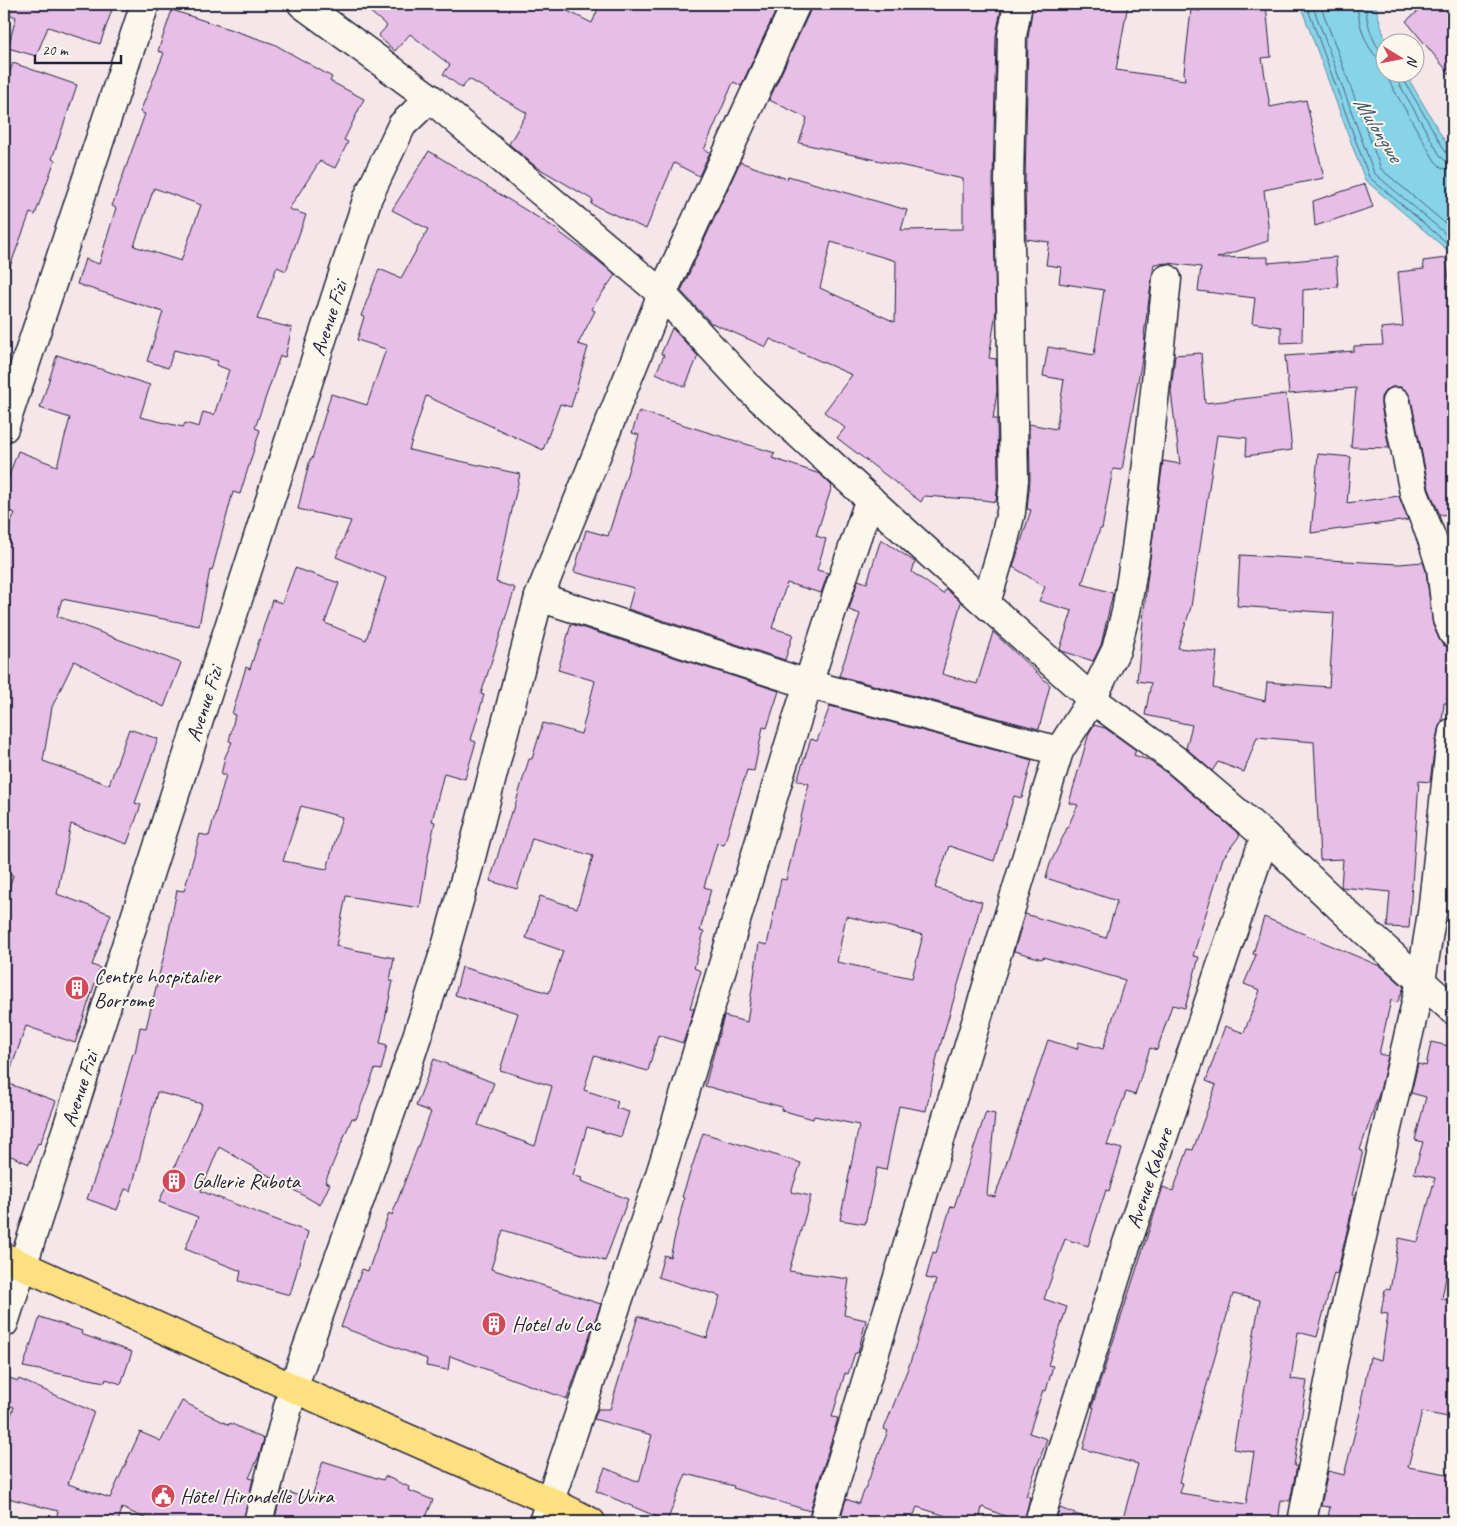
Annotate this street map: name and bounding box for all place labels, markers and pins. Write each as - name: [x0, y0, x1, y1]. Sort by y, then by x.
- place label: Centre hospitalier Borrome: [94, 963, 221, 1013]
- building icon: Centre hospitalier Borrome: [64, 975, 90, 1001]
- building icon: Gallerie Rubota: [161, 1168, 187, 1194]
- place label: Gallerie Rubota: [192, 1168, 302, 1194]
- building icon: Hotel du Lac: [481, 1311, 507, 1337]
- place label: Hotel du Lac: [512, 1311, 602, 1337]
- public building icon: Hôtel Hirondelle Uvira: [150, 1483, 176, 1509]
- place label: Hôtel Hirondelle Uvira: [180, 1483, 335, 1509]

